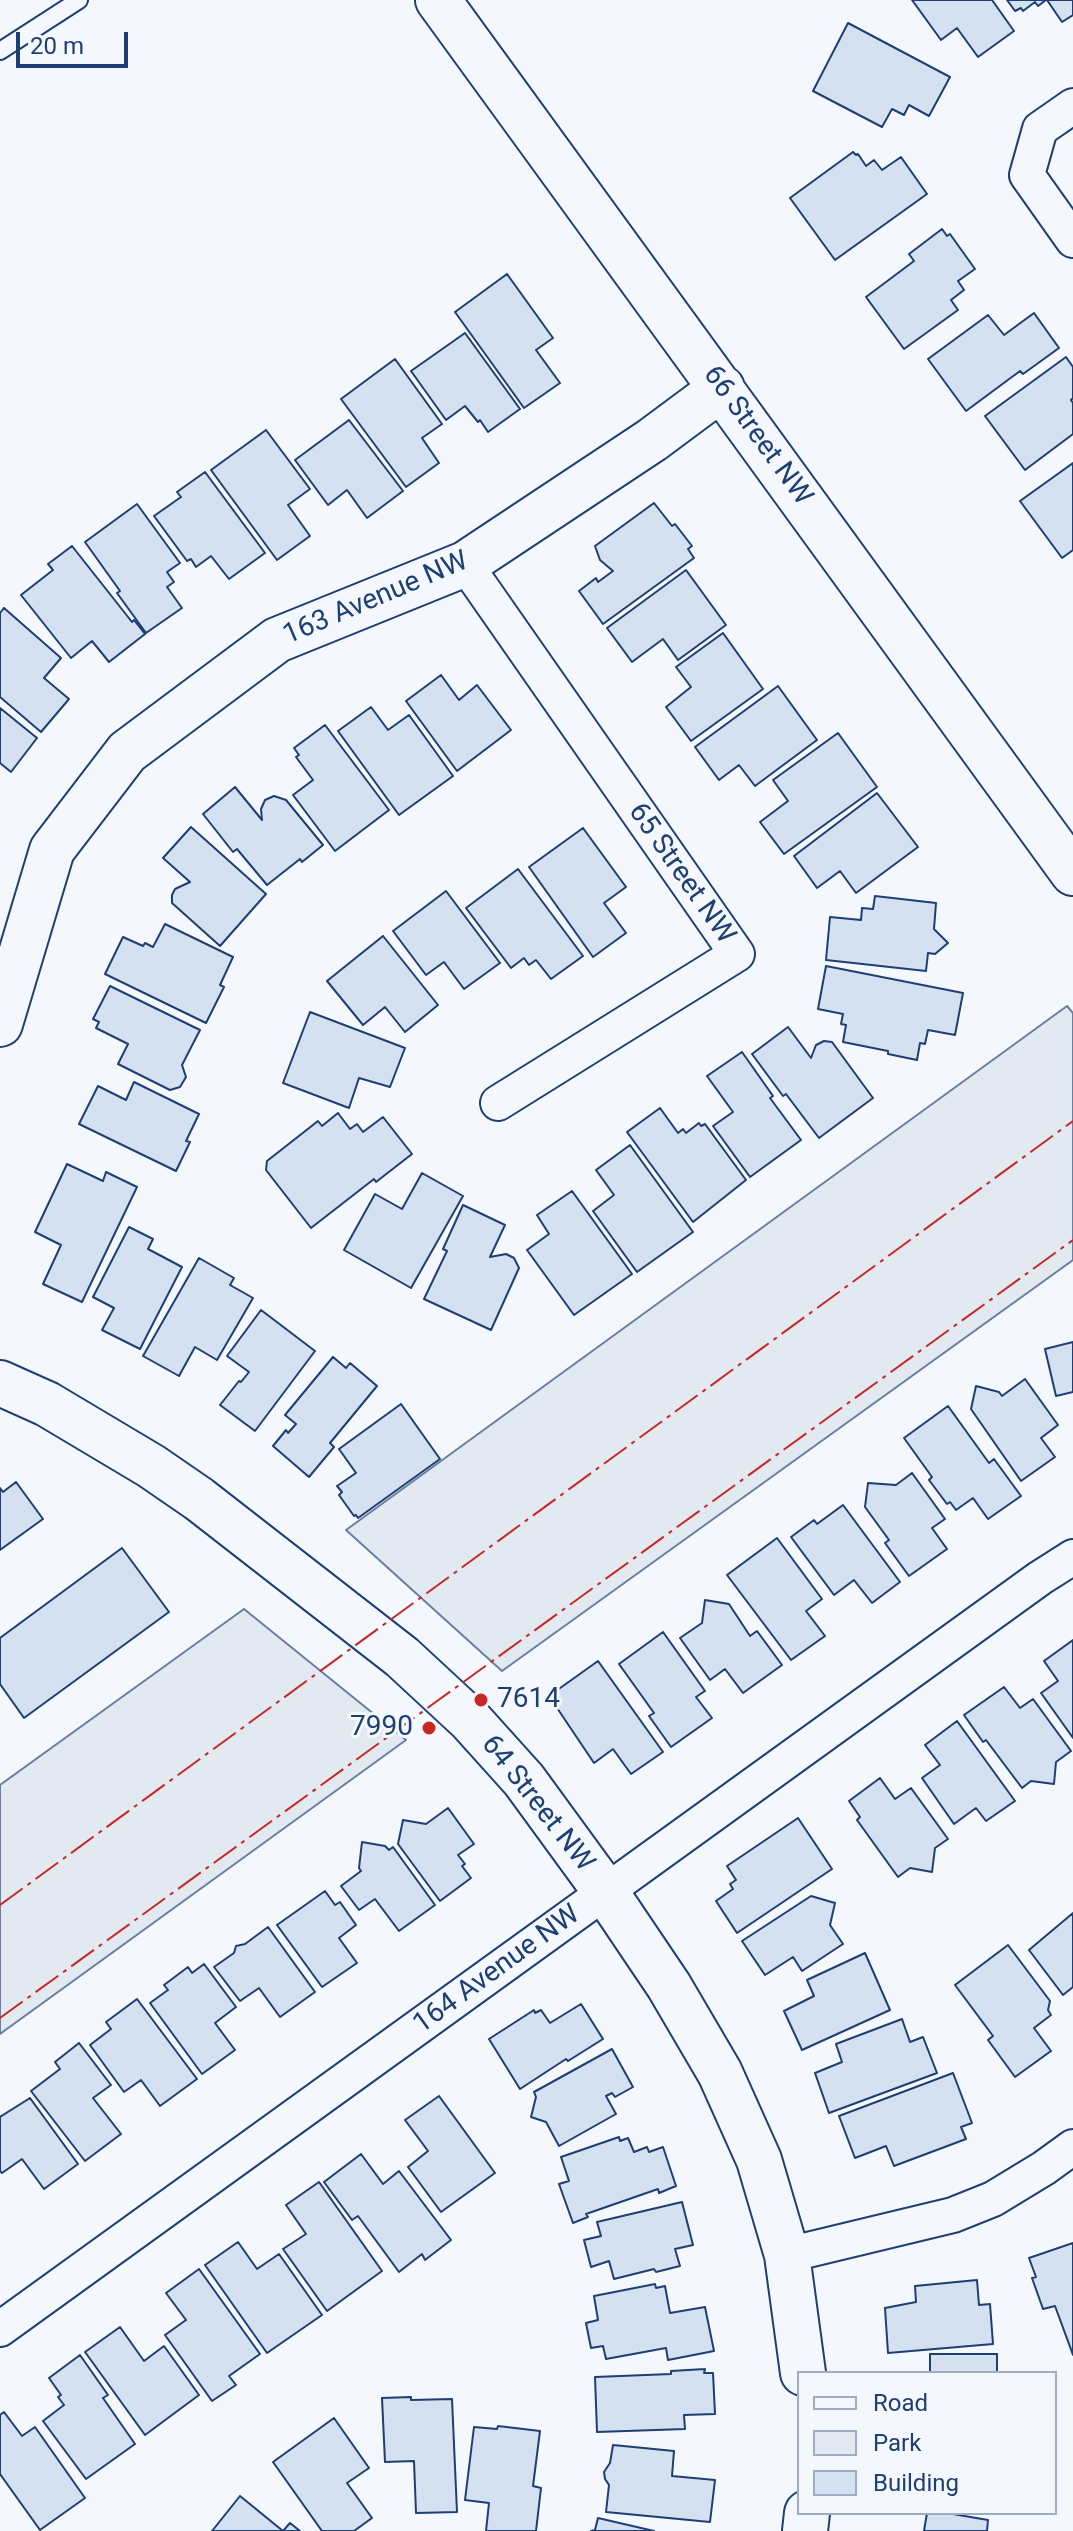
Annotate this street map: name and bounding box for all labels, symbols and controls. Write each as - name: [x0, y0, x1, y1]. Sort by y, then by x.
- scale bar: [20, 16, 132, 66]
- text: 20 m: [30, 32, 84, 60]
- street label: 66 Street NW: [695, 360, 819, 512]
- street label: 163 Avenue NW: [279, 545, 473, 653]
- street label: 65 Street NW: [620, 797, 742, 951]
- place label: 7614: [497, 1683, 560, 1717]
- marker: 7614: [472, 1691, 490, 1709]
- place label: 7990: [350, 1711, 413, 1745]
- marker: 7990: [420, 1719, 438, 1737]
- street label: 64 Street NW: [473, 1729, 601, 1879]
- street label: 164 Avenue NW: [407, 1898, 587, 2042]
- legend: [797, 2371, 1057, 2515]
- text: Road: [873, 2389, 928, 2417]
- text: Park: [873, 2429, 921, 2457]
- text: Building: [873, 2469, 959, 2497]

